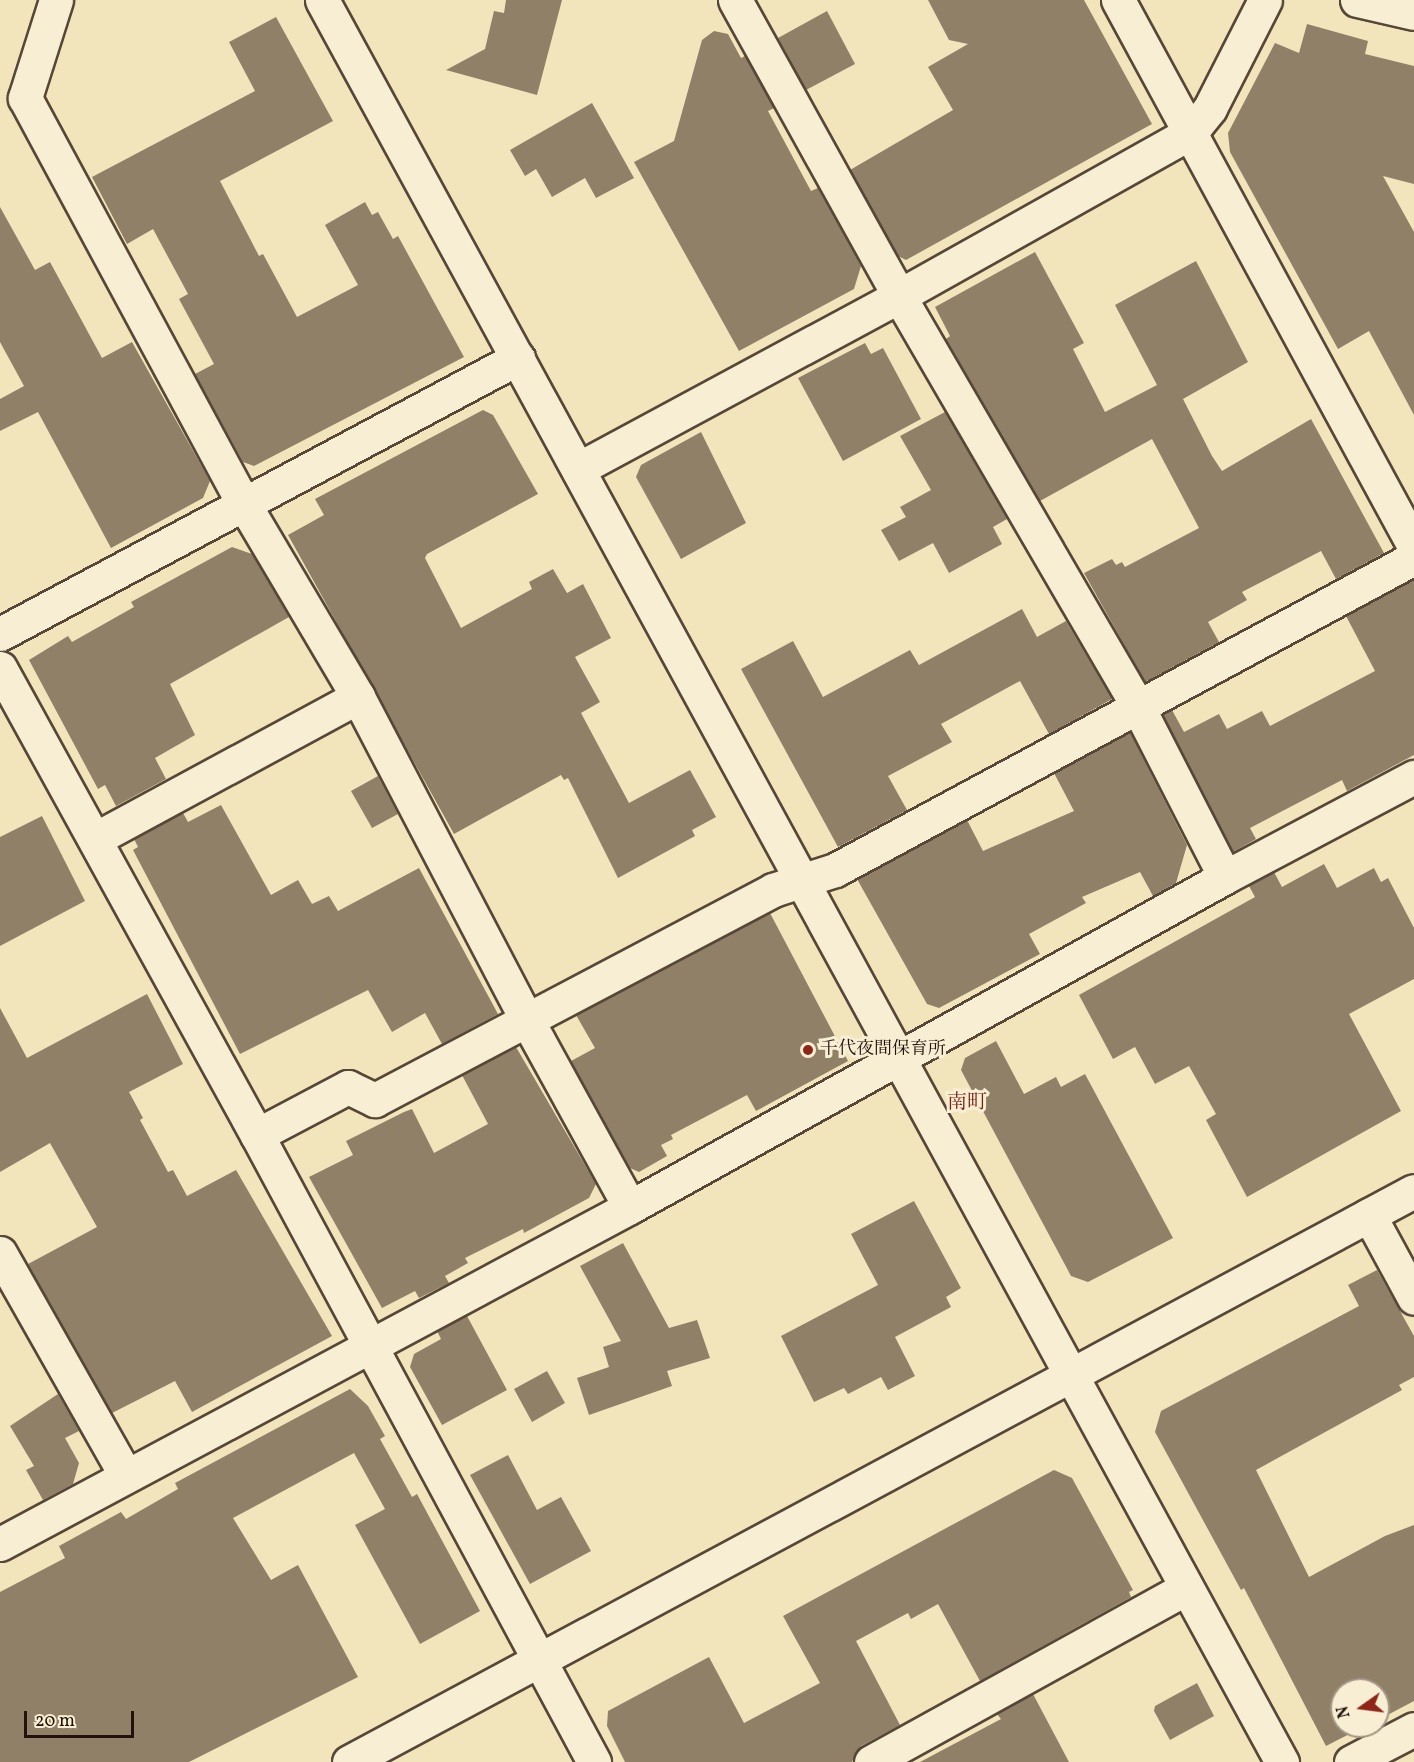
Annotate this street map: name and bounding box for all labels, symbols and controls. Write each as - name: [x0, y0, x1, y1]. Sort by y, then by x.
- place label: 千代夜間保育所: [820, 1039, 946, 1061]
- marker: 千代夜間保育所: [801, 1043, 815, 1057]
- district label: 南町: [947, 1091, 987, 1115]
- north arrow: [1330, 1678, 1390, 1738]
- scale bar: [27, 1699, 136, 1737]
- text: N: [1332, 1704, 1357, 1720]
- text: 20 m: [35, 1709, 75, 1734]

